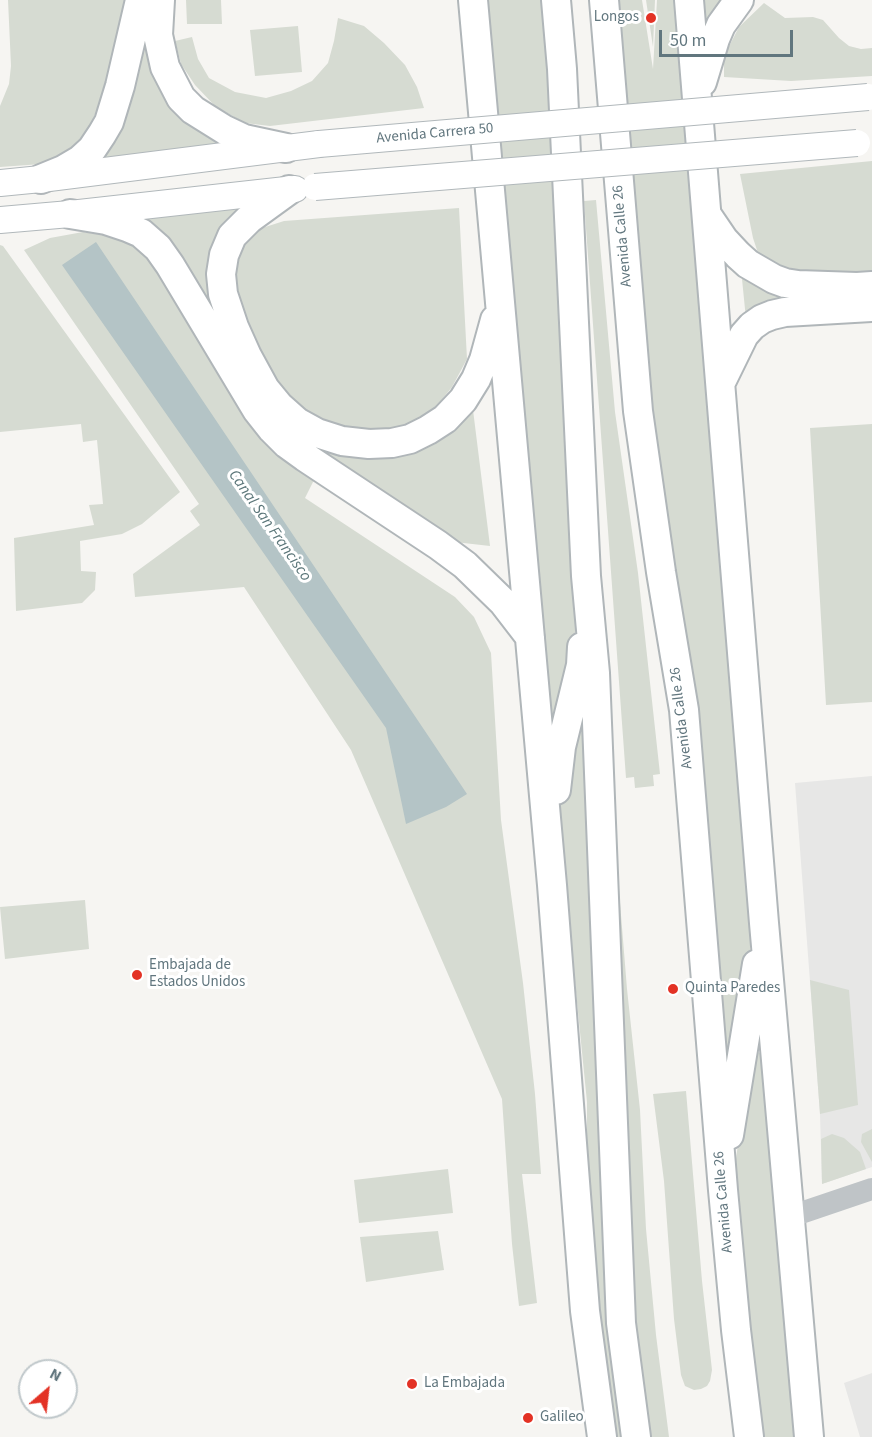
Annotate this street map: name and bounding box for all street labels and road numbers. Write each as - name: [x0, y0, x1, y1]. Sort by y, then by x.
- street label: Avenida Carrera 50: [376, 120, 494, 148]
- street label: Avenida Calle 26: [610, 184, 636, 288]
- street label: Avenida Calle 26: [667, 666, 697, 770]
- street label: Avenida Calle 26: [711, 1150, 737, 1254]

